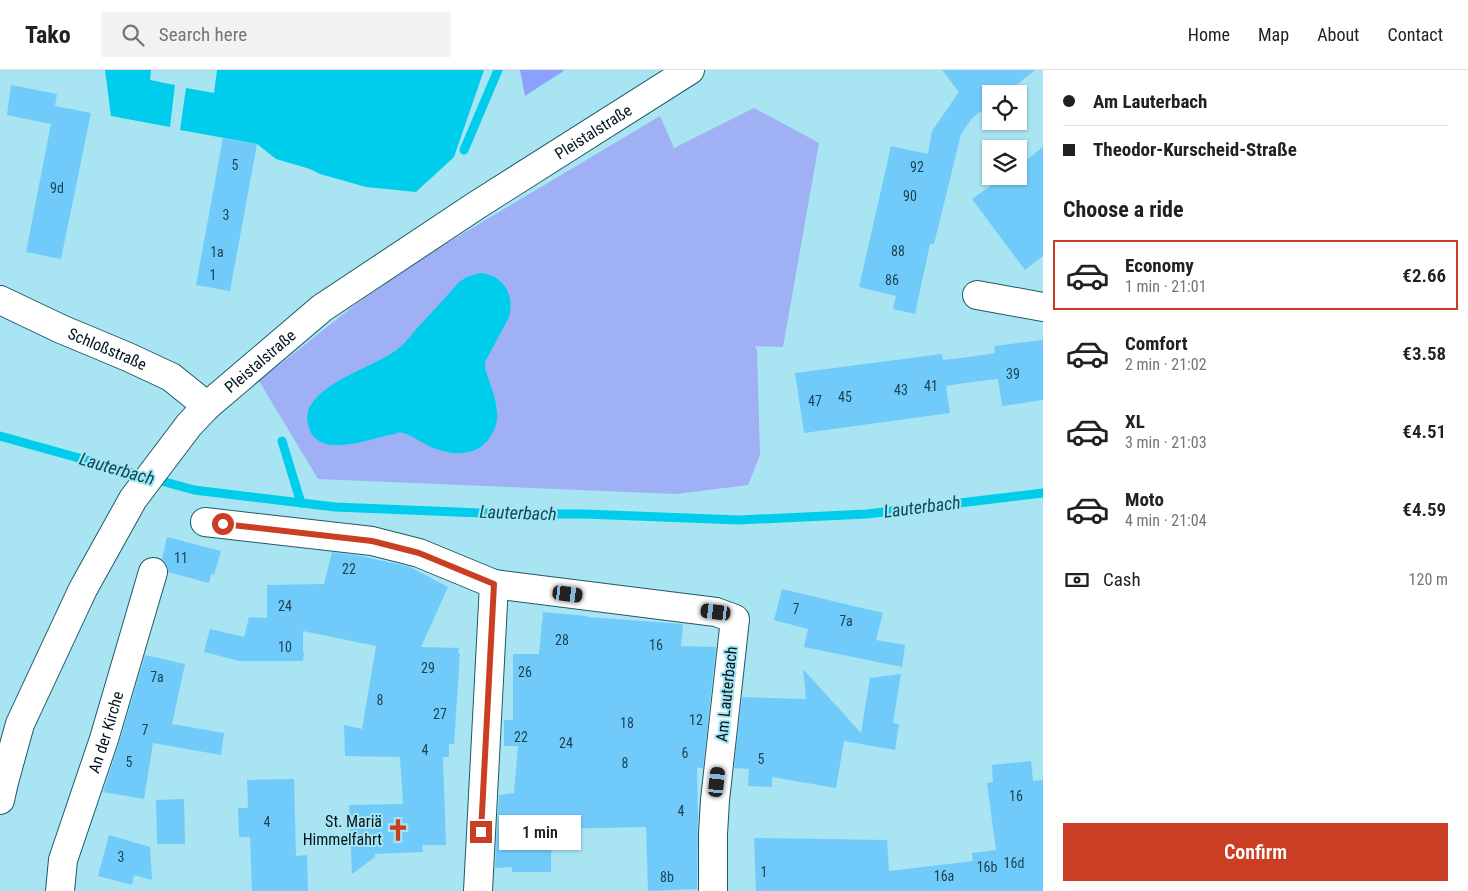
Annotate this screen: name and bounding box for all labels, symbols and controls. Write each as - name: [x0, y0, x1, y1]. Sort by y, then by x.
- search box: [101, 12, 451, 57]
- text: Tako: [25, 21, 71, 49]
- icon: search: [119, 21, 147, 49]
- text: Search here: [159, 23, 247, 46]
- text: Home: [1188, 24, 1230, 45]
- text: Map: [1258, 24, 1289, 45]
- text: About: [1317, 24, 1359, 45]
- text: Contact: [1387, 24, 1443, 45]
- map controls: [982, 85, 1027, 185]
- button: locate: [982, 85, 1027, 130]
- text: Am Lauterbach: [1093, 90, 1207, 113]
- street label: Pleistalstraße: [551, 101, 635, 163]
- text: Theodor-Kurscheid-Straße: [1093, 138, 1297, 161]
- button: layers: [982, 140, 1027, 185]
- house number: 5: [232, 157, 239, 173]
- house number: 92: [910, 159, 924, 175]
- house number: 9d: [50, 180, 64, 196]
- house number: 90: [903, 188, 917, 204]
- text: Choose a ride: [1063, 197, 1184, 222]
- house number: 3: [223, 207, 229, 223]
- house number: 88: [891, 243, 905, 259]
- house number: 1a: [210, 244, 224, 260]
- icon: car: [1065, 253, 1110, 298]
- text: Economy: [1125, 254, 1194, 277]
- text: €2.66: [1402, 264, 1446, 287]
- house number: 1: [210, 267, 216, 283]
- house number: 86: [885, 272, 899, 288]
- text: 1 min · 21:01: [1125, 277, 1207, 296]
- street label: Schloßstraße: [65, 324, 150, 374]
- street label: Pleistalstraße: [221, 326, 300, 397]
- icon: car: [1065, 331, 1110, 376]
- text: Comfort: [1125, 332, 1188, 355]
- text: €3.58: [1402, 342, 1446, 365]
- text: 2 min · 21:02: [1125, 355, 1207, 374]
- house number: 39: [1006, 366, 1020, 382]
- house number: 41: [924, 378, 938, 394]
- house number: 43: [894, 382, 908, 398]
- house number: 45: [838, 389, 852, 405]
- house number: 47: [808, 393, 822, 409]
- icon: car: [1065, 409, 1110, 454]
- text: XL: [1125, 410, 1145, 433]
- text: €4.51: [1402, 420, 1446, 443]
- text: 3 min · 21:03: [1125, 433, 1207, 452]
- water label: Lauterbach: [77, 448, 157, 489]
- icon: car: [1065, 487, 1110, 532]
- text: Moto: [1125, 488, 1164, 511]
- water label: Lauterbach: [882, 491, 962, 522]
- text: €4.59: [1402, 498, 1446, 521]
- water label: Lauterbach: [479, 501, 557, 524]
- text: 4 min · 21:04: [1125, 511, 1207, 530]
- route start: [212, 513, 234, 535]
- house number: 11: [174, 550, 188, 566]
- house number: 22: [342, 561, 356, 577]
- icon: cash: [1063, 566, 1091, 594]
- text: Cash: [1103, 568, 1141, 591]
- text: 120 m: [1409, 570, 1448, 589]
- car: [552, 585, 583, 603]
- house number: 24: [278, 598, 292, 614]
- house number: 7: [793, 601, 800, 617]
- car: [700, 603, 731, 621]
- house number: 7a: [839, 613, 853, 629]
- house number: 28: [555, 632, 569, 648]
- house number: 16: [649, 637, 663, 653]
- house number: 10: [278, 639, 292, 655]
- street label: Am Lauterbach: [712, 645, 741, 743]
- house number: 29: [421, 660, 435, 676]
- house number: 26: [518, 664, 532, 680]
- house number: 7a: [150, 669, 164, 685]
- street label: An der Kirche: [84, 689, 127, 775]
- house number: 8: [377, 692, 384, 708]
- house number: 27: [433, 706, 447, 722]
- house number: 12: [689, 712, 703, 728]
- house number: 18: [620, 715, 634, 731]
- house number: 7: [142, 722, 149, 738]
- house number: 22: [514, 729, 528, 745]
- house number: 24: [559, 735, 573, 751]
- house number: 4: [422, 742, 429, 758]
- house number: 6: [682, 745, 689, 761]
- house number: 5: [758, 751, 765, 767]
- house number: 5: [126, 754, 133, 770]
- house number: 8: [622, 755, 629, 771]
- car: [707, 766, 726, 798]
- house number: 16: [1009, 788, 1023, 804]
- house number: 4: [678, 803, 685, 819]
- place label: St. Mariä Himmelfahrt: [303, 812, 382, 849]
- house number: 4: [264, 814, 271, 830]
- callout: 1 min: [498, 814, 581, 850]
- church icon: St. Mariä Himmelfahrt: [385, 817, 411, 843]
- route end: [470, 821, 492, 843]
- text: 1 min: [522, 823, 558, 842]
- button: Confirm: [1063, 823, 1448, 881]
- house number: 3: [118, 849, 124, 865]
- house number: 16d: [1004, 855, 1024, 871]
- house number: 16b: [977, 859, 997, 875]
- house number: 1: [761, 864, 767, 880]
- house number: 16a: [934, 868, 954, 884]
- house number: 8b: [660, 869, 674, 885]

